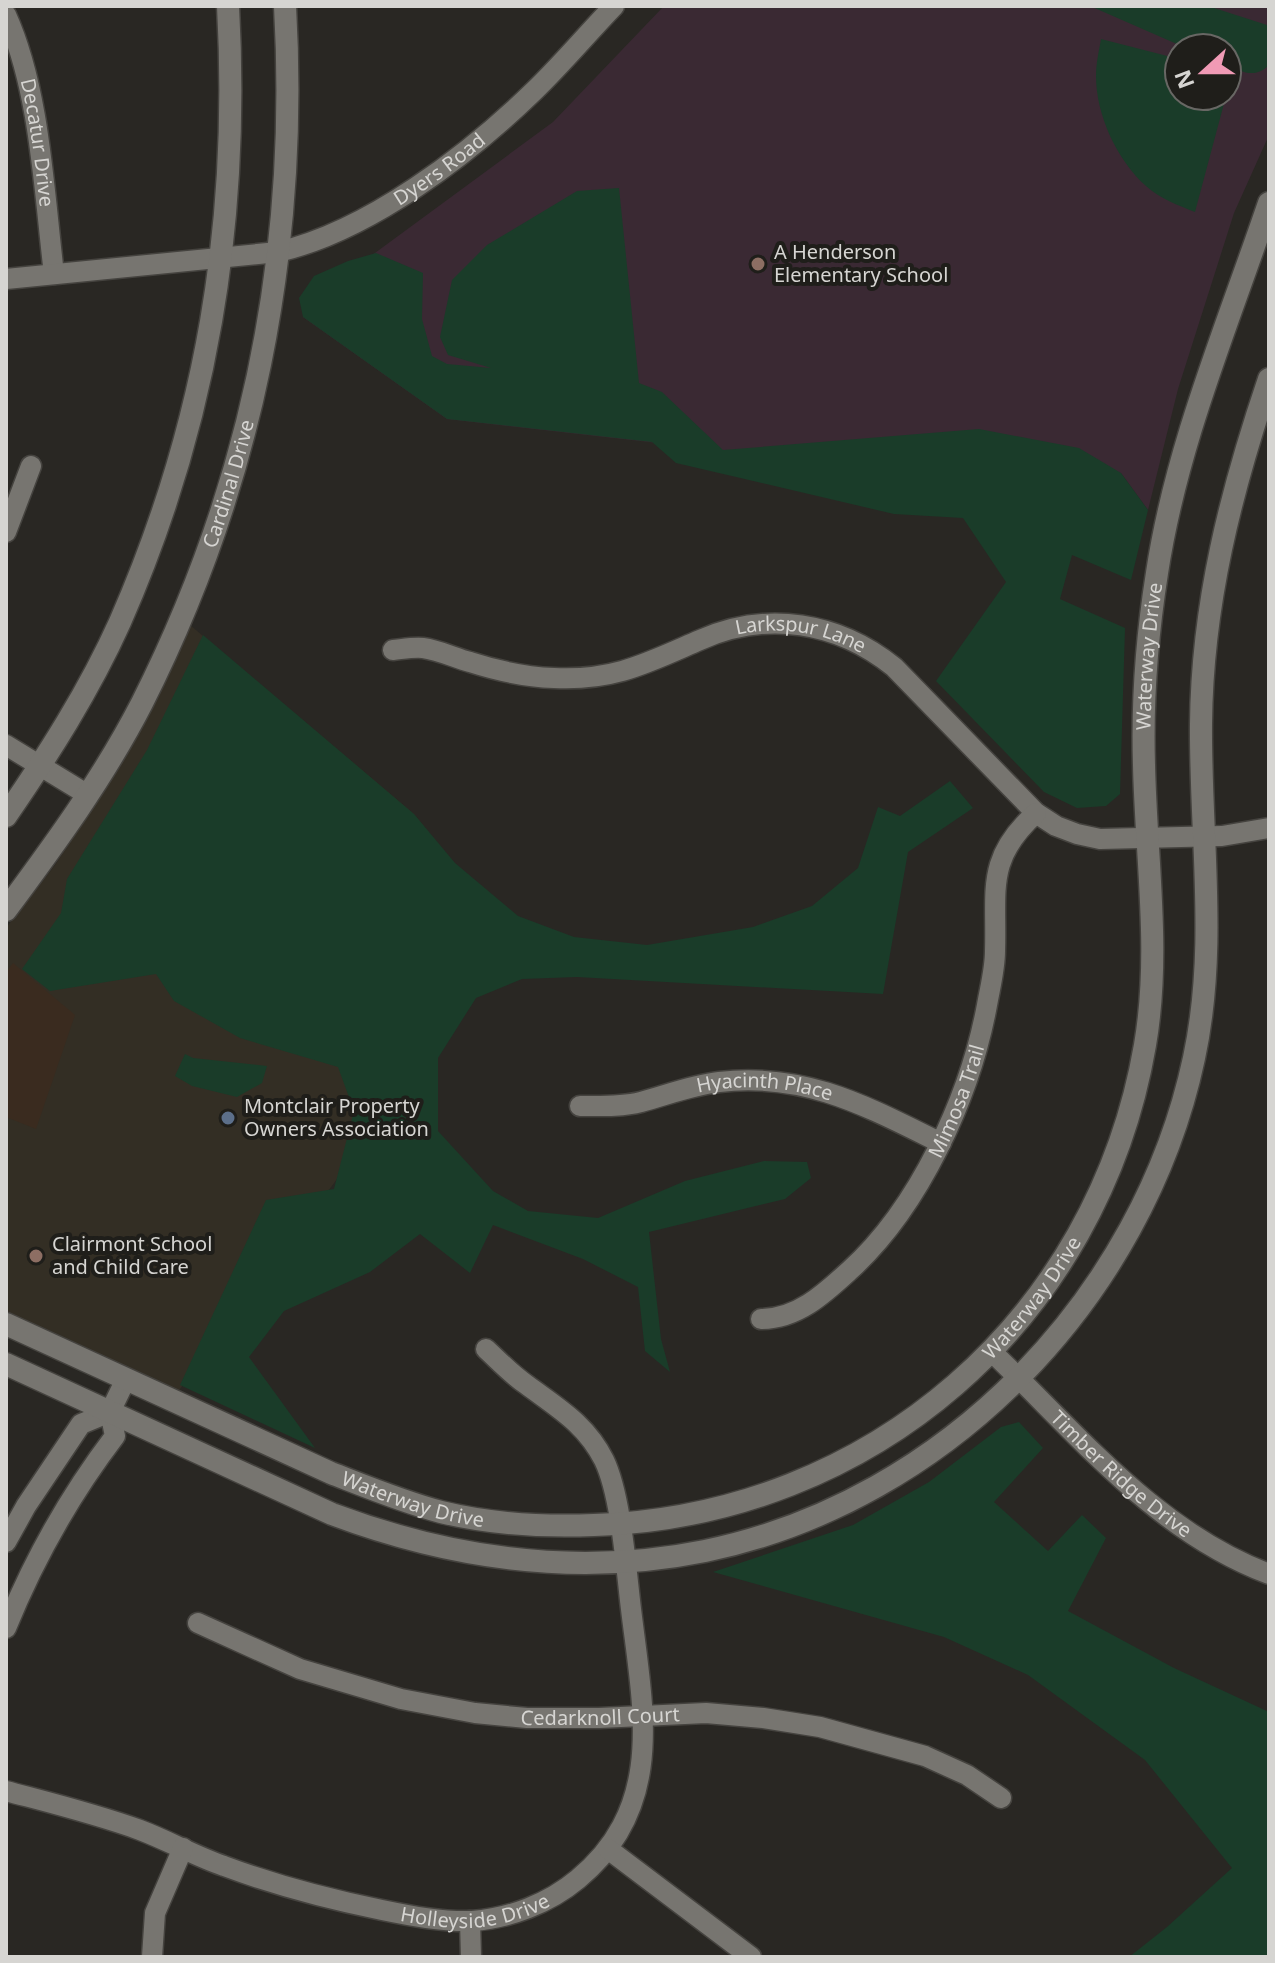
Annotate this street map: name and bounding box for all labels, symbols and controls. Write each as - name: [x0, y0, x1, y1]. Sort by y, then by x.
- north arrow: [1163, 32, 1243, 112]
- text: N: [1166, 66, 1201, 93]
- street label: Decatur Drive: [15, 76, 61, 208]
- street label: Dyers Road: [388, 127, 491, 211]
- place label: A Henderson Elementary School: [774, 238, 948, 288]
- marker: A Henderson Elementary School: [749, 255, 767, 273]
- street label: Cardinal Drive: [196, 417, 260, 552]
- street label: Waterway Drive: [1130, 580, 1168, 730]
- street label: Larkspur Lane: [733, 609, 871, 659]
- street label: Mimosa Trail: [922, 1041, 990, 1162]
- street label: Hyacinth Place: [694, 1066, 836, 1107]
- place label: Montclair Property Owners Association: [244, 1092, 429, 1142]
- marker: Montclair Property Owners Association: [219, 1109, 237, 1127]
- place label: Clairmont School and Child Care: [52, 1230, 212, 1280]
- street label: Waterway Drive: [976, 1231, 1087, 1365]
- marker: Clairmont School and Child Care: [27, 1247, 45, 1265]
- street label: Timber Ridge Drive: [1045, 1404, 1198, 1543]
- street label: Waterway Drive: [338, 1464, 486, 1533]
- street label: Cedarknoll Court: [519, 1700, 680, 1732]
- street label: Holleyside Drive: [398, 1887, 554, 1934]

